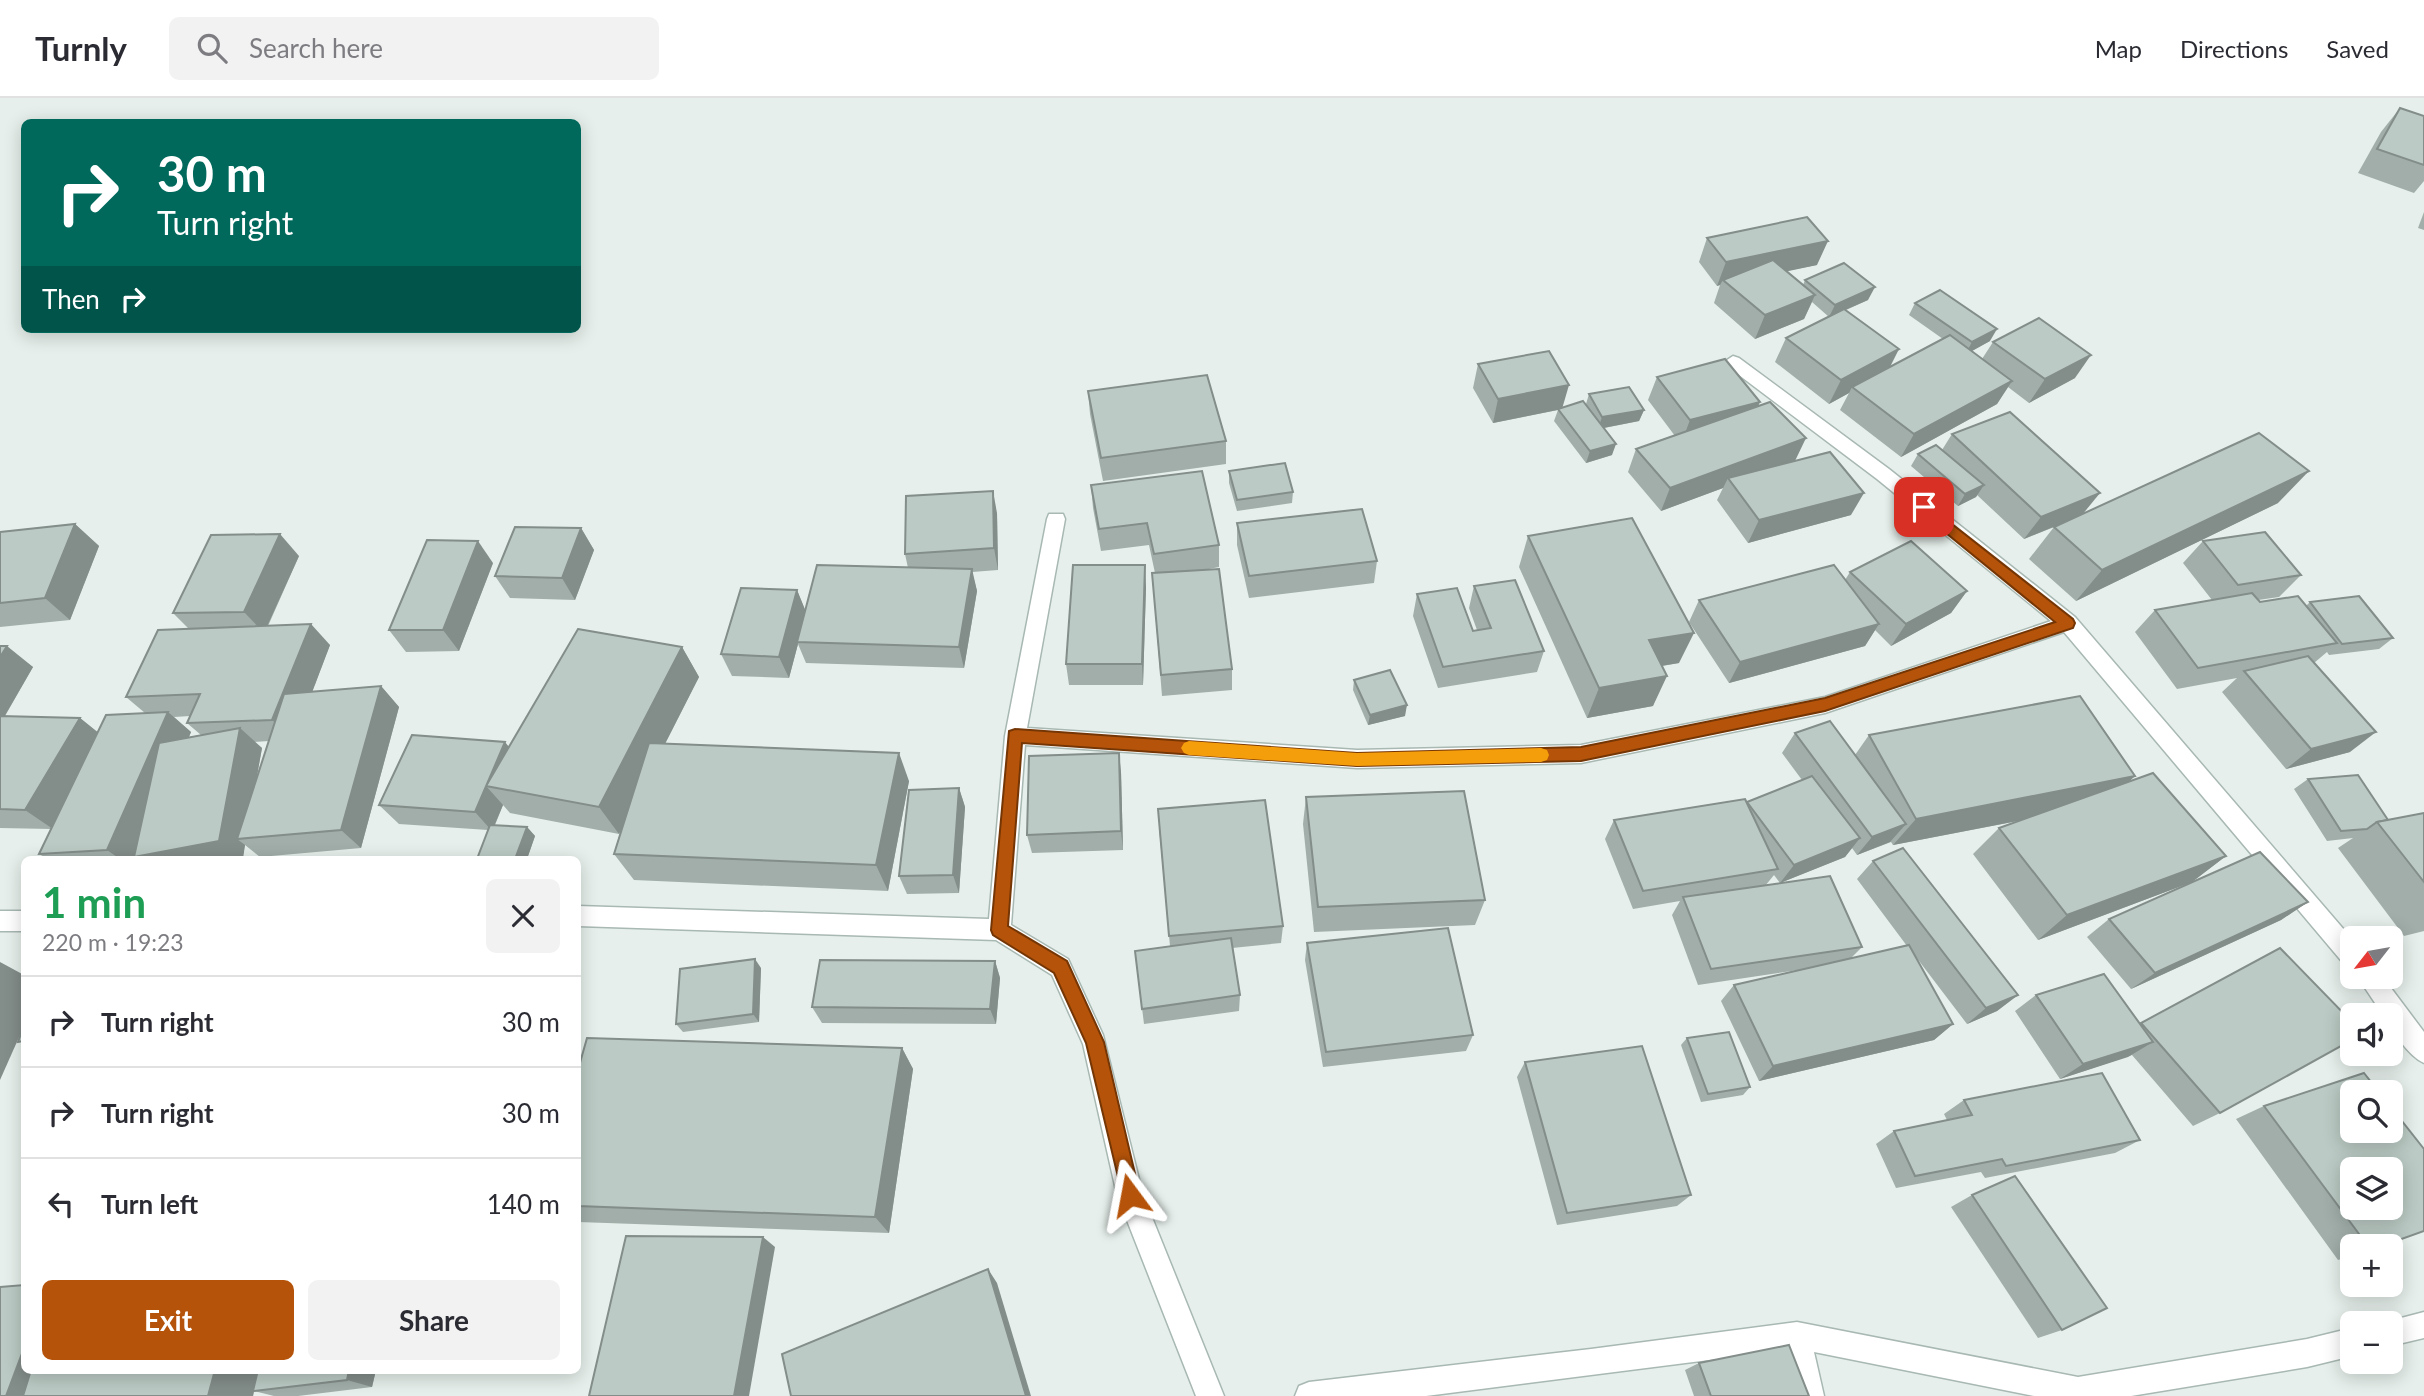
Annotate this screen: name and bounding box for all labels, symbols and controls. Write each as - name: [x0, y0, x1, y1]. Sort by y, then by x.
- search box: [169, 17, 659, 80]
- text: Turnly: [35, 28, 127, 68]
- icon: search: [193, 29, 231, 67]
- text: Search here: [249, 32, 383, 64]
- text: Map: [2095, 34, 2142, 63]
- text: Directions: [2180, 34, 2288, 63]
- text: Saved: [2326, 34, 2389, 63]
- text: 30 m: [157, 144, 267, 202]
- icon: right: [42, 147, 133, 238]
- text: Turn right: [157, 203, 293, 242]
- icon: right: [114, 280, 152, 318]
- text: Then: [42, 283, 100, 315]
- pin: [1894, 477, 1954, 537]
- icon: arrive: [1905, 488, 1943, 526]
- text: 1 min: [42, 877, 146, 927]
- button: close: [486, 879, 560, 953]
- north arrow: [2340, 926, 2403, 989]
- map controls: [2340, 926, 2403, 1374]
- text: 220 m · 19:23: [42, 928, 184, 956]
- icon: right: [42, 1003, 80, 1041]
- button: sound: [2340, 1003, 2403, 1066]
- text: Turn right: [101, 1006, 214, 1038]
- text: 30 m: [502, 1006, 560, 1038]
- button: search: [2340, 1080, 2403, 1143]
- icon: right: [42, 1094, 80, 1132]
- text: Turn right: [101, 1097, 214, 1129]
- text: 30 m: [502, 1097, 560, 1129]
- button: layers: [2340, 1157, 2403, 1220]
- position arrow: [1093, 1158, 1167, 1232]
- icon: left: [42, 1185, 80, 1223]
- text: Turn left: [101, 1188, 198, 1220]
- text: 140 m: [487, 1188, 560, 1220]
- button: +: [2340, 1234, 2403, 1297]
- button: Exit: [42, 1280, 294, 1360]
- button: Share: [308, 1280, 560, 1360]
- button: −: [2340, 1311, 2403, 1374]

